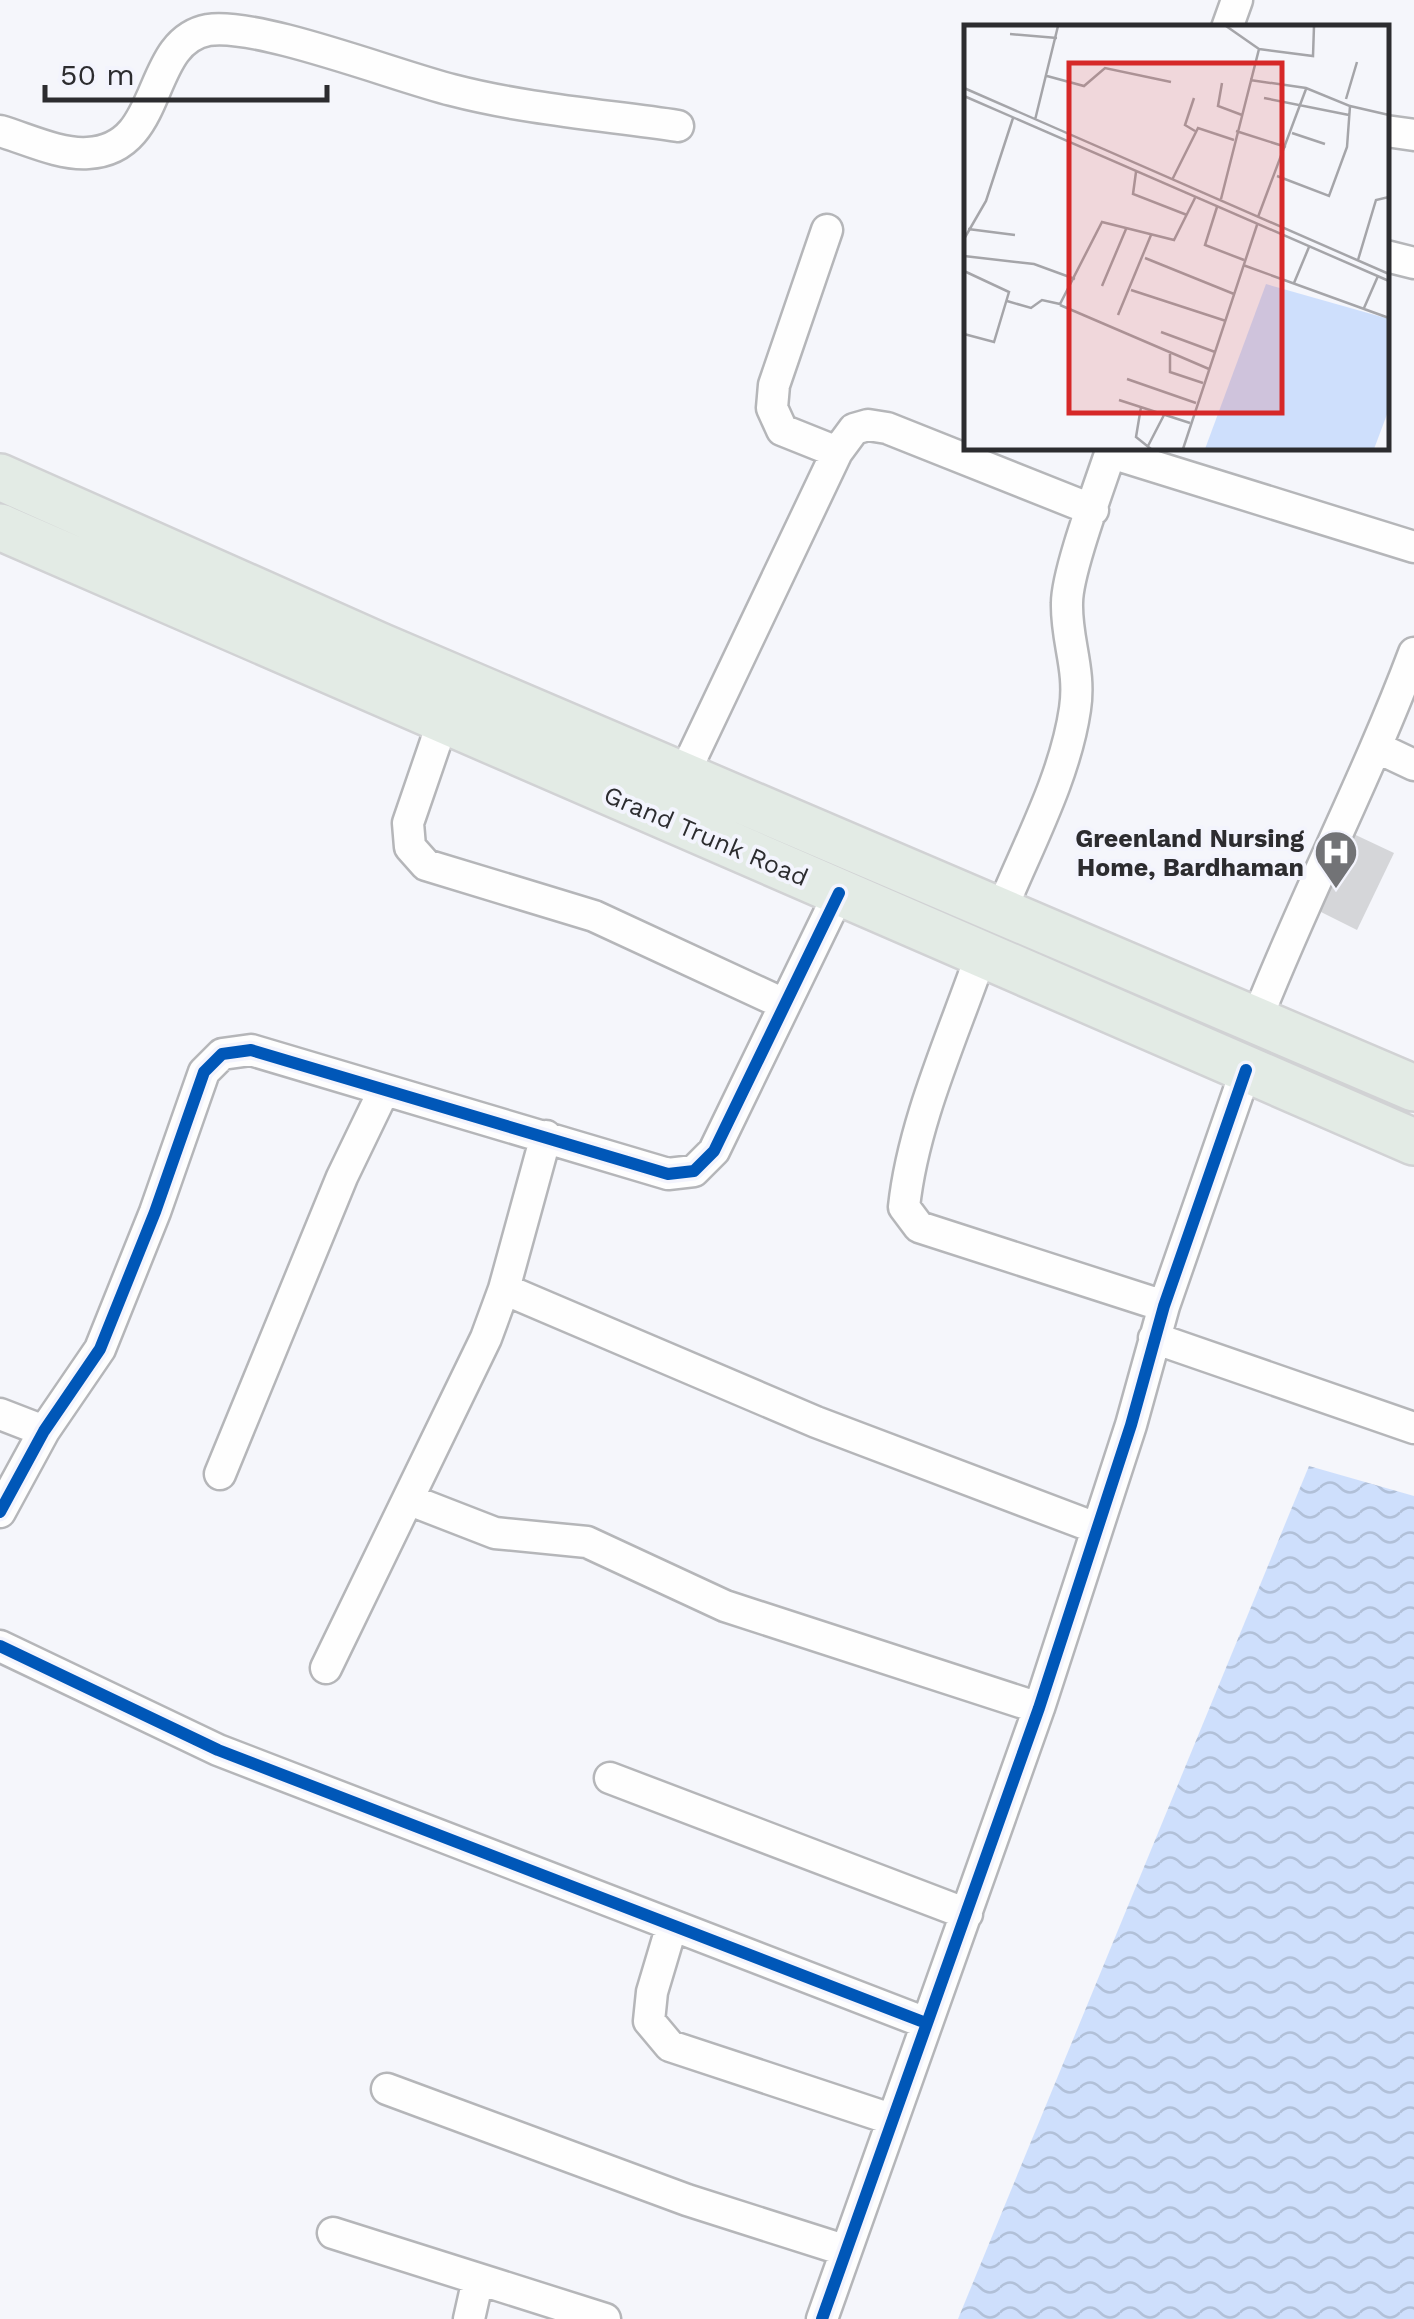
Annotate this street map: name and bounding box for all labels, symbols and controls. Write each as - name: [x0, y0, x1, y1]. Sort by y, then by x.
- inset map: [964, 25, 1389, 450]
- scale bar: [45, 40, 328, 102]
- text: 50 m: [60, 57, 135, 92]
- street label: Grand Trunk Road: [600, 780, 812, 892]
- place label: Greenland Nursing Home, Bardhaman: [1075, 824, 1304, 882]
- hospital icon: Greenland Nursing Home, Bardhaman: [1313, 829, 1359, 890]

